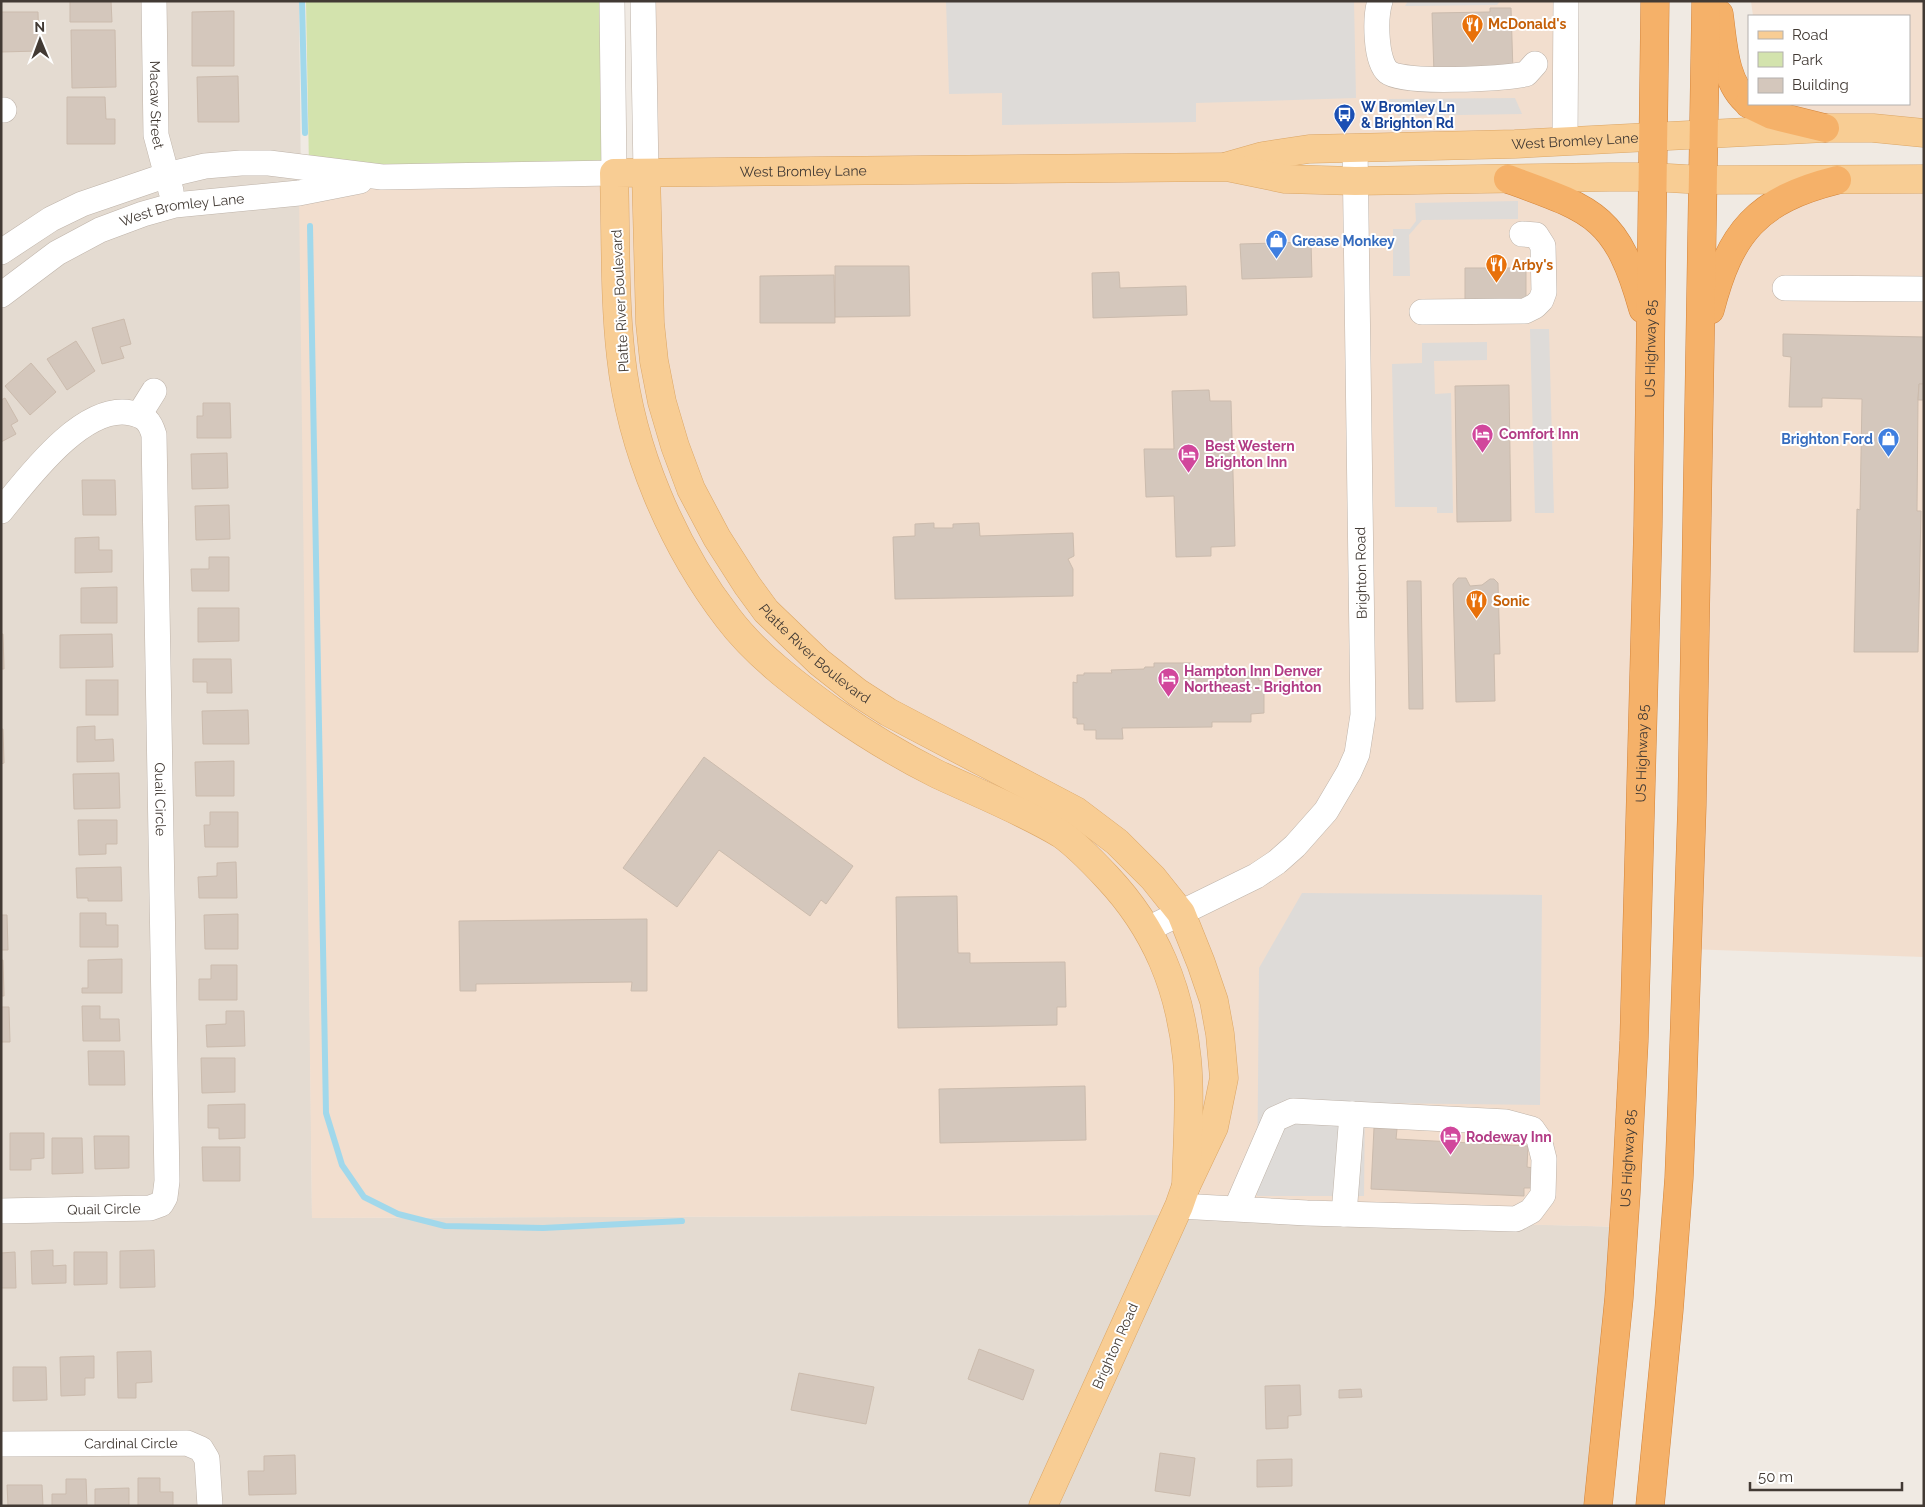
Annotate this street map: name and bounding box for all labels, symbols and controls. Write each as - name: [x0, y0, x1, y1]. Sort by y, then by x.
- restaurant icon: McDonald's: [1460, 12, 1484, 43]
- north arrow: [15, 15, 65, 65]
- legend: [1748, 15, 1910, 105]
- place label: McDonald's: [1488, 16, 1567, 32]
- text: N: [34, 19, 45, 35]
- text: Road: [1792, 26, 1828, 44]
- text: Park: [1792, 51, 1823, 69]
- street label: Macaw Street: [147, 61, 167, 151]
- text: Building: [1792, 76, 1849, 94]
- place label: W Bromley Ln & Brighton Rd: [1361, 99, 1455, 131]
- bus stop icon: W Bromley Ln & Brighton Rd: [1333, 103, 1357, 134]
- street label: West Bromley Lane: [1511, 130, 1639, 152]
- street label: West Bromley Lane: [740, 163, 867, 180]
- street label: West Bromley Lane: [118, 190, 245, 230]
- street label: Platte River Boulevard: [608, 229, 632, 373]
- shop icon: Grease Monkey: [1264, 229, 1288, 260]
- place label: Grease Monkey: [1292, 233, 1395, 249]
- restaurant icon: Arby's: [1484, 253, 1508, 284]
- place label: Arby's: [1512, 257, 1553, 273]
- street label: US Highway 85: [1642, 299, 1659, 398]
- hotel icon: Comfort Inn: [1471, 422, 1495, 453]
- place label: Comfort Inn: [1499, 426, 1579, 442]
- shop icon: Brighton Ford: [1877, 427, 1901, 458]
- place label: Brighton Ford: [1781, 431, 1873, 447]
- place label: Best Western Brighton Inn: [1205, 438, 1295, 470]
- hotel icon: Best Western Brighton Inn: [1177, 442, 1201, 473]
- street label: Brighton Road: [1352, 527, 1370, 619]
- restaurant icon: Sonic: [1465, 589, 1489, 620]
- place label: Sonic: [1493, 593, 1530, 609]
- street label: Platte River Boulevard: [756, 601, 873, 707]
- place label: Hampton Inn Denver Northeast - Brighton: [1184, 663, 1323, 695]
- hotel icon: Hampton Inn Denver Northeast - Brighton: [1156, 667, 1180, 698]
- street label: US Highway 85: [1632, 704, 1651, 803]
- street label: Quail Circle: [152, 762, 169, 836]
- street label: US Highway 85: [1617, 1109, 1638, 1208]
- hotel icon: Rodeway Inn: [1438, 1125, 1462, 1156]
- place label: Rodeway Inn: [1466, 1129, 1552, 1145]
- street label: Quail Circle: [67, 1200, 141, 1218]
- street label: Brighton Road: [1089, 1301, 1141, 1391]
- street label: Cardinal Circle: [84, 1435, 178, 1452]
- scale bar: [1750, 1460, 1902, 1492]
- text: 50 m: [1758, 1468, 1793, 1486]

